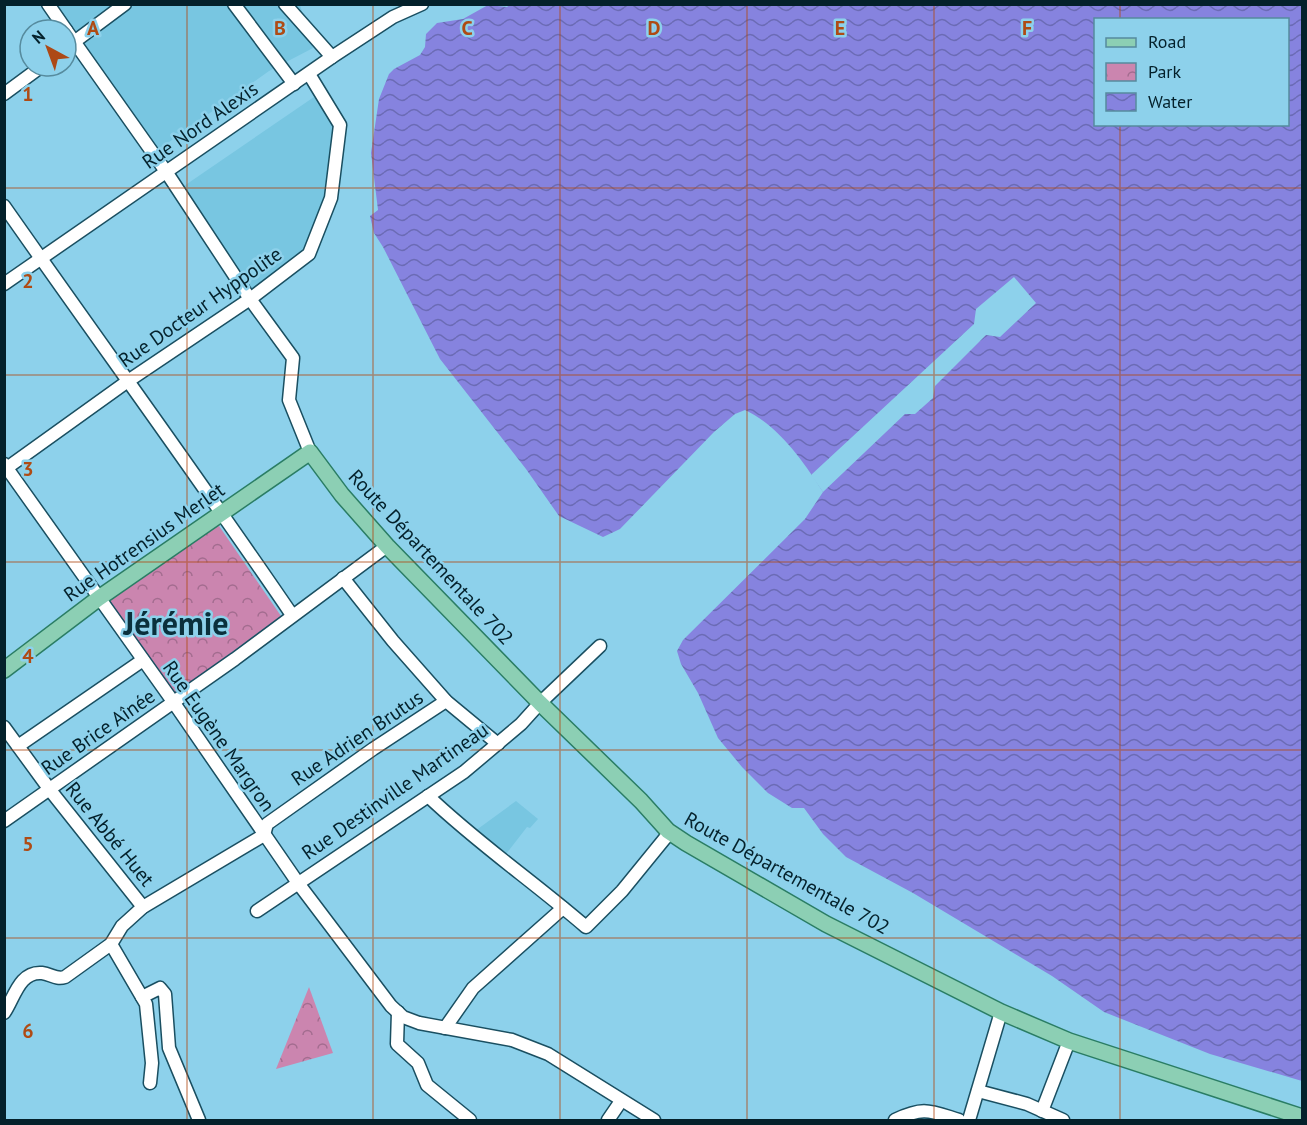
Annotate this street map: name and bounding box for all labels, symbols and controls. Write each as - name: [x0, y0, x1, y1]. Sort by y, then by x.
- text: A: [87, 15, 100, 41]
- text: B: [274, 15, 286, 41]
- text: C: [461, 15, 473, 41]
- text: D: [648, 15, 661, 41]
- text: E: [835, 15, 845, 41]
- text: F: [1022, 15, 1032, 41]
- north arrow: [18, 18, 78, 78]
- legend: [1094, 18, 1289, 126]
- text: N: [28, 26, 49, 48]
- text: Road: [1148, 30, 1186, 53]
- text: Park: [1148, 60, 1181, 83]
- street label: Rue Nord Alexis: [137, 75, 263, 175]
- text: 1: [22, 81, 34, 107]
- text: Water: [1148, 90, 1192, 113]
- street label: Rue Docteur Hyppolite: [113, 241, 287, 373]
- text: 2: [22, 268, 34, 294]
- text: 3: [22, 456, 34, 482]
- street label: Route Départementale 702: [343, 464, 519, 650]
- street label: Rue Hotrensius Merlet: [58, 477, 230, 607]
- district label: Jérémie: [122, 602, 229, 644]
- text: 4: [22, 643, 34, 669]
- street label: Rue Eugène Margron: [157, 655, 281, 817]
- street label: Rue Brice Aînée: [36, 683, 160, 781]
- street label: Rue Adrien Brutus: [286, 684, 428, 792]
- street label: Rue Destinville Martineau: [297, 717, 493, 865]
- street label: Rue Abbé Huet: [60, 776, 160, 892]
- street label: Route Départementale 702: [680, 806, 894, 940]
- text: 5: [22, 831, 34, 857]
- text: 6: [22, 1018, 34, 1044]

